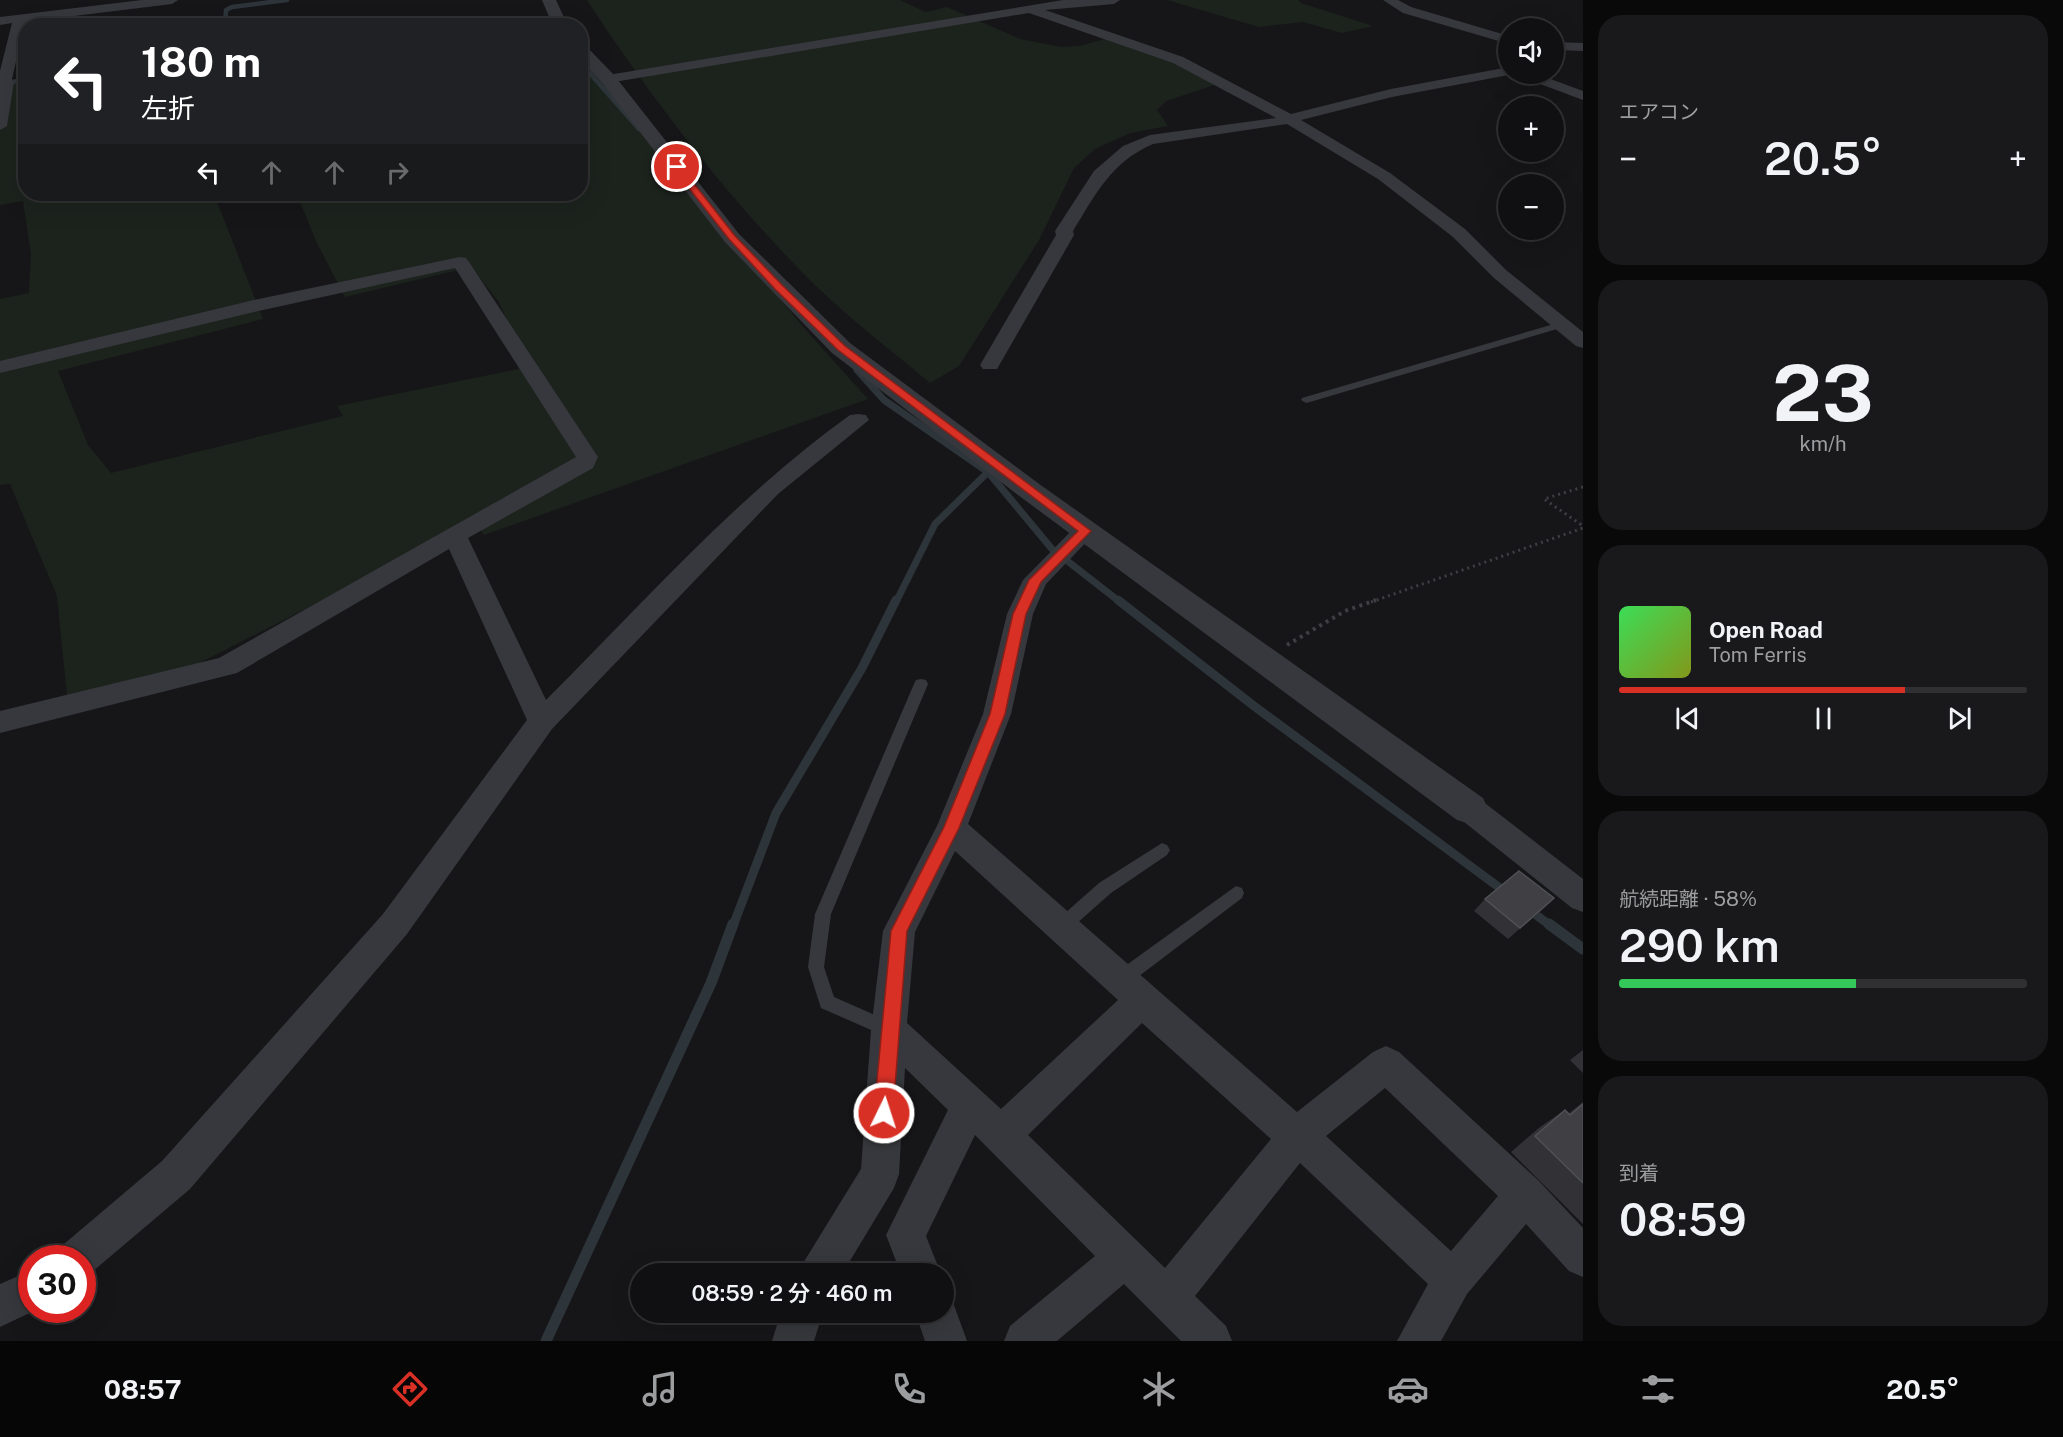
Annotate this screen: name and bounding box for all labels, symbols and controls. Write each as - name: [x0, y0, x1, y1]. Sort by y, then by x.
- map controls: [1498, 18, 1564, 240]
- button: sound: [1498, 18, 1564, 84]
- text: 180 m: [141, 37, 261, 86]
- icon: left: [42, 42, 120, 120]
- text: 左折: [141, 92, 195, 124]
- button: +: [1498, 96, 1564, 162]
- text: エアコン: [1619, 100, 1699, 124]
- text: 20.5°: [1764, 132, 1882, 185]
- text: −: [1619, 140, 1637, 178]
- text: +: [2009, 140, 2027, 178]
- pin: [651, 141, 702, 192]
- icon: arrive: [660, 150, 693, 183]
- icon: left: [192, 156, 225, 189]
- icon: ahead: [255, 156, 288, 189]
- icon: ahead: [318, 156, 351, 189]
- icon: right: [381, 156, 414, 189]
- button: −: [1498, 174, 1564, 240]
- text: 23: [1772, 347, 1874, 439]
- text: km/h: [1799, 432, 1847, 456]
- text: Open Road: [1709, 617, 1823, 643]
- text: Tom Ferris: [1709, 643, 1807, 667]
- icon: previous: [1671, 702, 1704, 735]
- icon: pause: [1807, 702, 1840, 735]
- icon: next: [1943, 702, 1976, 735]
- text: 航続距離 · 58%: [1619, 887, 1757, 911]
- text: 290 km: [1619, 919, 1780, 972]
- position arrow: [852, 1081, 916, 1145]
- text: 到着: [1619, 1161, 1659, 1185]
- text: 08:59: [1619, 1193, 1747, 1246]
- speed limit sign: 30: [18, 1245, 96, 1323]
- text: 08:59 · 2 分 · 460 m: [692, 1280, 892, 1306]
- icon: directions: [389, 1368, 431, 1410]
- icon: music: [639, 1368, 681, 1410]
- icon: phone: [888, 1368, 930, 1410]
- icon: climate: [1138, 1368, 1180, 1410]
- icon: car: [1387, 1368, 1429, 1410]
- icon: filters: [1637, 1368, 1679, 1410]
- text: 08:57: [104, 1373, 182, 1405]
- text: 20.5°: [1886, 1373, 1959, 1405]

